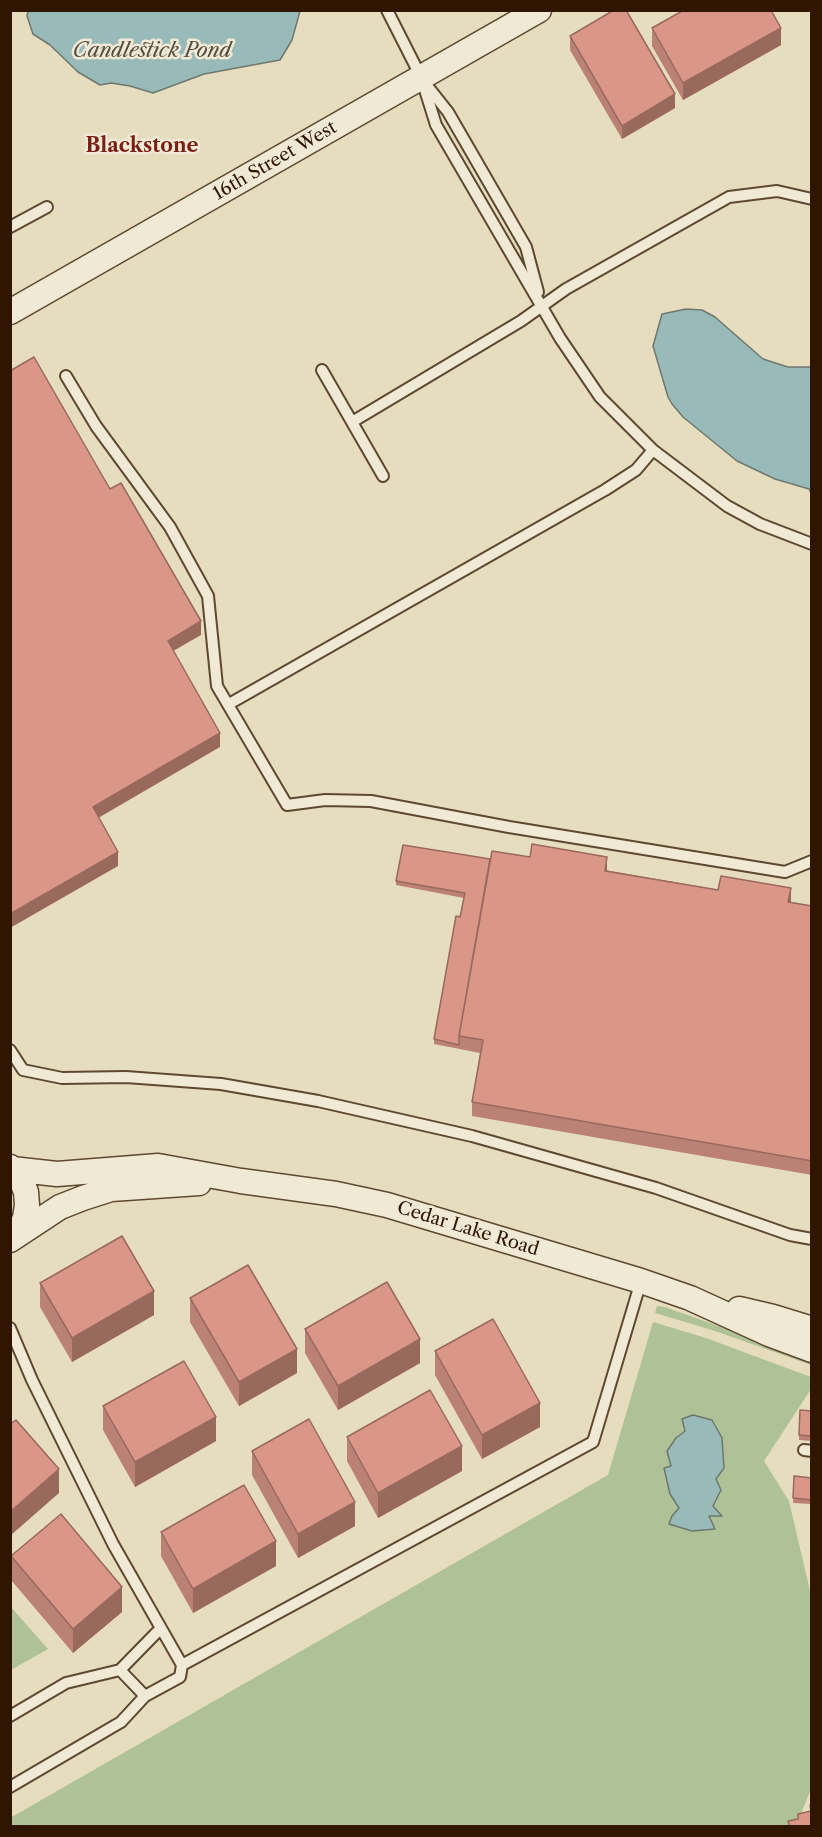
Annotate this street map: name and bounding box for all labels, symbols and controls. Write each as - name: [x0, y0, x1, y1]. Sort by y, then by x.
- water label: Candlestick Pond: [73, 39, 231, 63]
- street label: 16th Street West: [210, 117, 340, 205]
- district label: Blackstone: [85, 134, 199, 158]
- street label: Cedar Lake Road: [394, 1197, 542, 1261]

